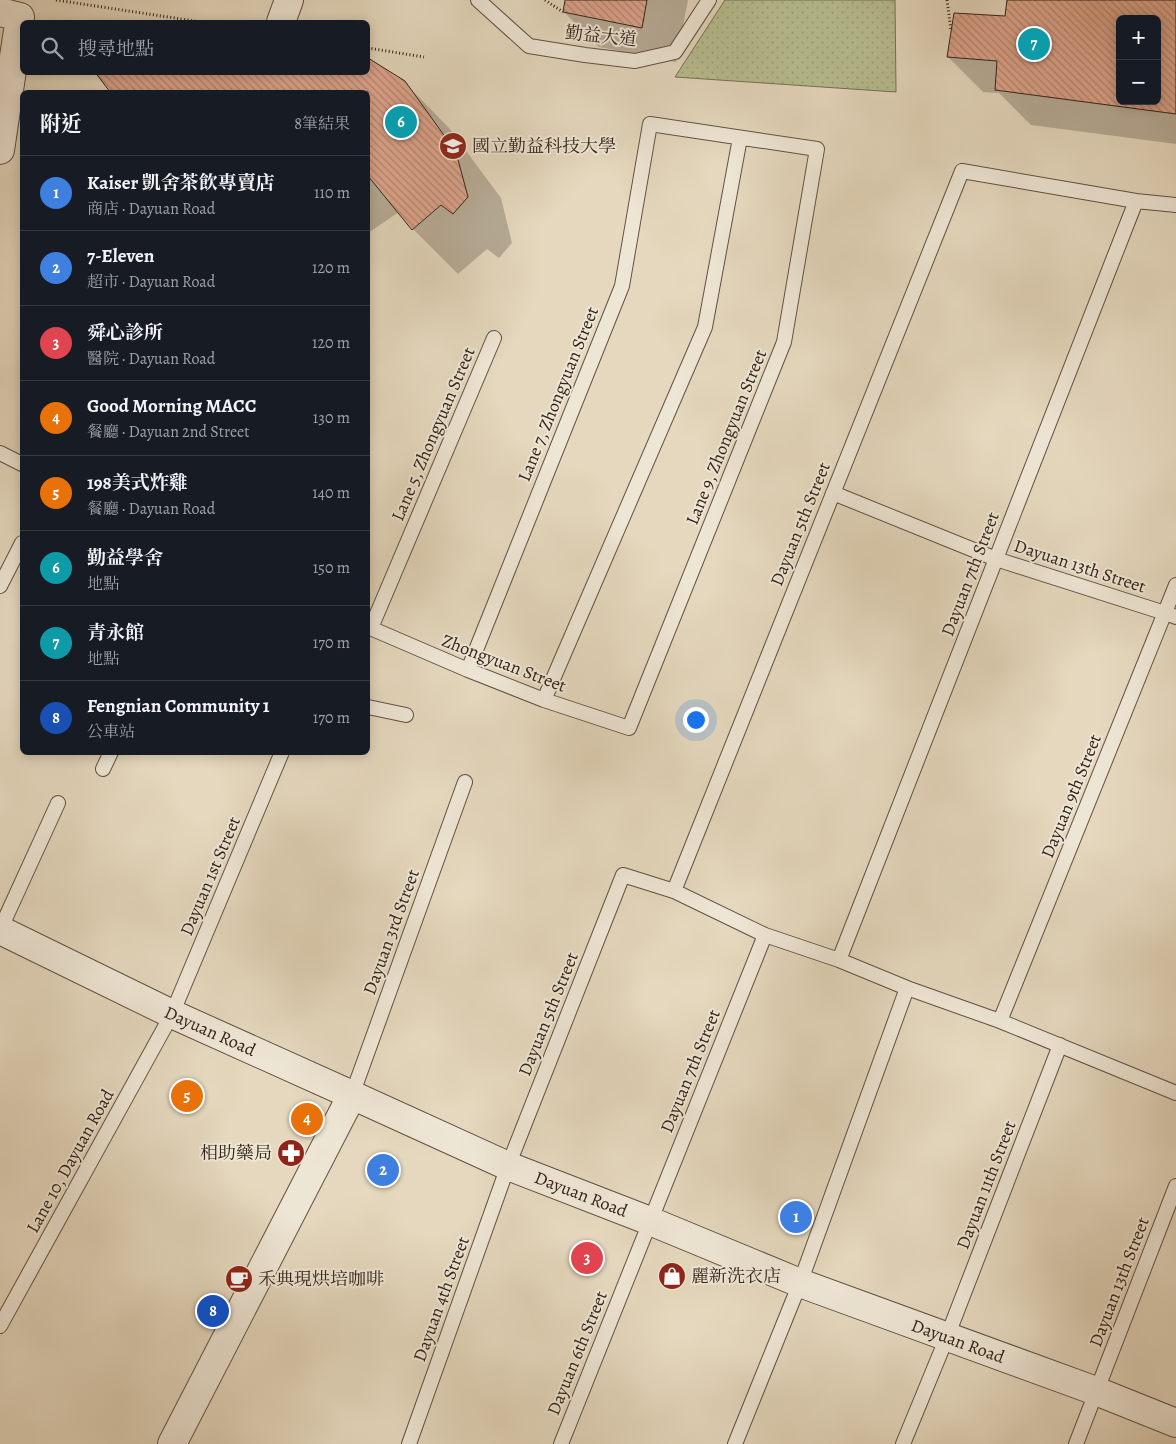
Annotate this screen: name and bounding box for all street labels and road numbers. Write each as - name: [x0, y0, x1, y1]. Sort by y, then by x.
- street label: 勤益大道: [564, 20, 638, 52]
- street label: Lane 7, Zhongyuan Street: [512, 303, 604, 485]
- street label: Lane 5, Zhongyuan Street: [385, 343, 481, 525]
- street label: Lane 9, Zhongyuan Street: [680, 346, 772, 528]
- street label: Dayuan 5th Street: [764, 459, 836, 589]
- street label: Dayuan 7th Street: [935, 508, 1005, 640]
- street label: Dayuan 13th Street: [1011, 533, 1149, 599]
- street label: Zhongyuan Street: [438, 628, 570, 698]
- street label: Dayuan 9th Street: [1035, 730, 1107, 862]
- street label: Dayuan 1st Street: [174, 813, 246, 939]
- street label: Dayuan 3rd Street: [357, 866, 425, 998]
- street label: Dayuan 5th Street: [512, 949, 584, 1079]
- street label: Dayuan Road: [160, 1000, 260, 1062]
- street label: Dayuan 7th Street: [654, 1006, 726, 1136]
- street label: Lane 10, Dayuan Road: [20, 1084, 120, 1237]
- street label: Dayuan 11th Street: [950, 1117, 1022, 1253]
- street label: Dayuan Road: [531, 1165, 631, 1223]
- street label: Dayuan 13th Street: [1083, 1214, 1155, 1350]
- street label: Dayuan 4th Street: [407, 1233, 475, 1365]
- street label: Dayuan 6th Street: [541, 1287, 613, 1419]
- street label: Dayuan Road: [908, 1313, 1008, 1369]

